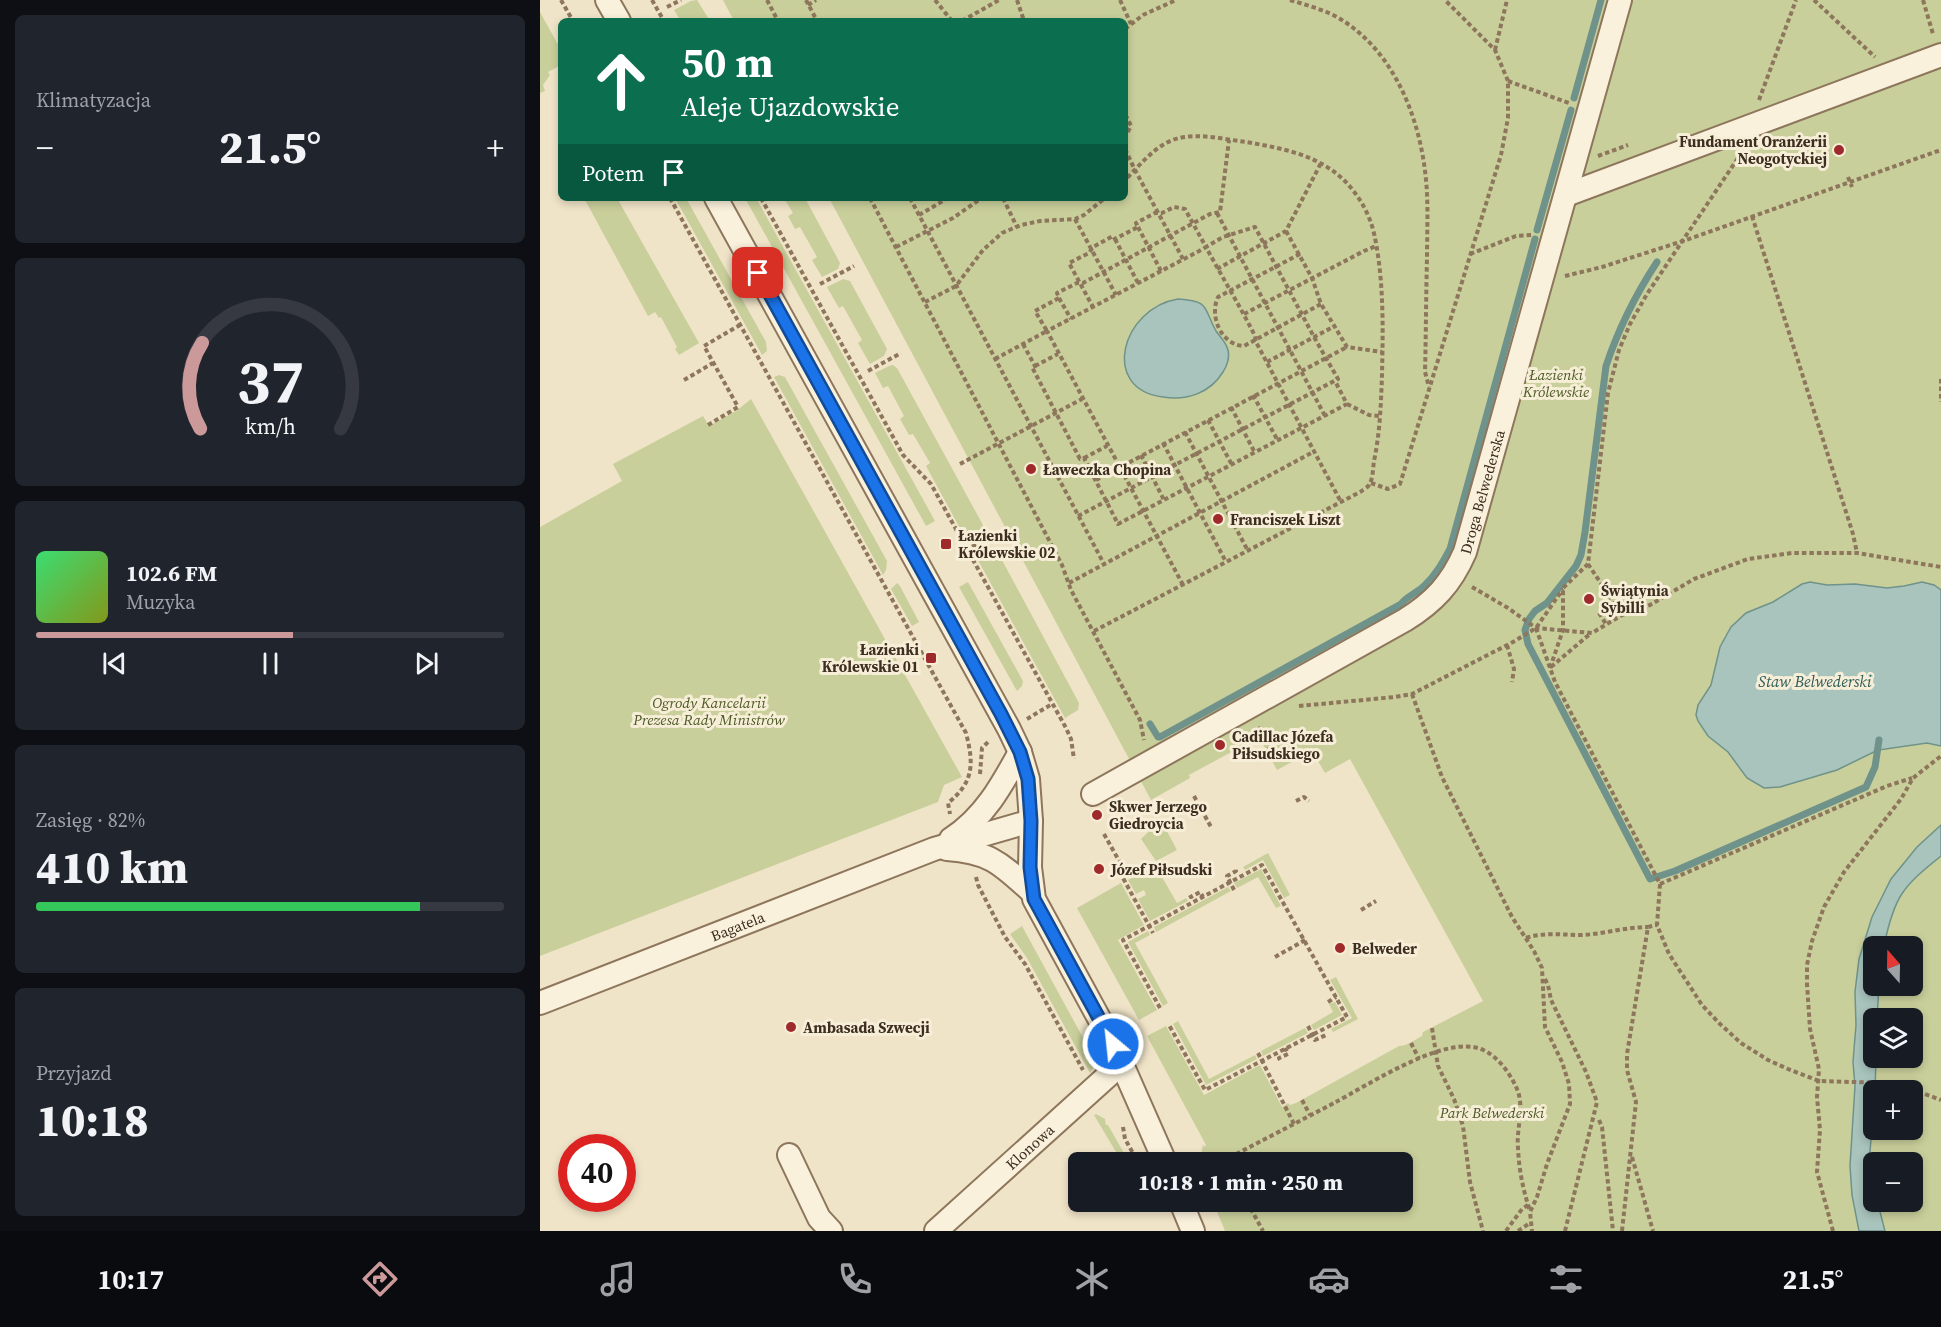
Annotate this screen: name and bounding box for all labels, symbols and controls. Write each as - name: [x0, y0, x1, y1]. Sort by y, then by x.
- text: 50 m: [681, 33, 774, 91]
- icon: ahead: [582, 42, 660, 120]
- text: Klimatyzacja: [36, 86, 151, 114]
- text: Aleje Ujazdowskie: [681, 88, 899, 125]
- text: 21.5°: [219, 116, 321, 178]
- text: −: [36, 125, 54, 170]
- text: +: [487, 125, 504, 170]
- place label: Fundament Oranżerii Neogotyckiej: [1679, 131, 1827, 169]
- marker: Fundament Oranżerii Neogotyckiej: [1832, 143, 1846, 157]
- icon: arrive: [657, 156, 690, 189]
- text: Potem: [582, 158, 645, 188]
- pin: [732, 247, 783, 298]
- icon: arrive: [741, 256, 774, 289]
- text: 37: [236, 338, 304, 424]
- park label: Łazienki Królewskie: [1522, 364, 1589, 402]
- text: km/h: [244, 413, 296, 442]
- street label: Droga Belwederska: [1454, 427, 1509, 557]
- place label: Ławeczka Chopina: [1043, 459, 1172, 480]
- marker: Ławeczka Chopina: [1024, 462, 1038, 476]
- place label: Franciszek Liszt: [1230, 509, 1341, 530]
- marker: Franciszek Liszt: [1211, 512, 1225, 526]
- place label: Łazienki Królewskie 02: [958, 525, 1055, 563]
- marker: Łazienki Królewskie 02: [939, 537, 953, 551]
- text: 102.6 FM: [126, 558, 217, 588]
- place label: Świątynia Sybilli: [1601, 580, 1670, 618]
- text: Muzyka: [126, 588, 195, 616]
- marker: Świątynia Sybilli: [1582, 592, 1596, 606]
- place label: Łazienki Królewskie 01: [822, 639, 919, 677]
- icon: previous: [98, 647, 131, 680]
- icon: pause: [254, 647, 287, 680]
- icon: next: [410, 647, 443, 680]
- marker: Łazienki Królewskie 01: [924, 651, 938, 665]
- water label: Staw Belwederski: [1758, 670, 1872, 692]
- park label: Ogrody Kancelarii Prezesa Rady Ministrów: [632, 692, 786, 730]
- place label: Cadillac Józefa Piłsudskiego: [1232, 726, 1335, 764]
- marker: Cadillac Józefa Piłsudskiego: [1213, 738, 1227, 752]
- place label: Skwer Jerzego Giedroycia: [1109, 796, 1207, 834]
- text: Zasięg · 82%: [36, 806, 145, 834]
- marker: Skwer Jerzego Giedroycia: [1090, 808, 1104, 822]
- text: 410 km: [36, 836, 188, 898]
- place label: Józef Piłsudski: [1110, 859, 1212, 880]
- marker: Józef Piłsudski: [1092, 862, 1106, 876]
- street label: Bagatela: [707, 906, 768, 946]
- north arrow: [1863, 936, 1923, 996]
- map controls: [1863, 936, 1923, 1212]
- place label: Belweder: [1352, 938, 1417, 959]
- marker: Belweder: [1333, 941, 1347, 955]
- button: layers: [1863, 1008, 1923, 1068]
- position arrow: [1081, 1012, 1145, 1076]
- place label: Ambasada Szwecji: [803, 1017, 930, 1038]
- marker: Ambasada Szwecji: [784, 1020, 798, 1034]
- text: Przyjazd: [36, 1059, 112, 1087]
- button: +: [1863, 1080, 1923, 1140]
- text: 10:18: [36, 1089, 149, 1151]
- park label: Park Belwederski: [1439, 1102, 1545, 1123]
- street label: Klonowa: [1001, 1119, 1059, 1174]
- speed limit sign: 40: [558, 1134, 636, 1212]
- button: −: [1863, 1152, 1923, 1212]
- text: 10:18 · 1 min · 250 m: [1138, 1167, 1343, 1197]
- icon: directions: [359, 1258, 401, 1300]
- icon: music: [597, 1258, 639, 1300]
- icon: phone: [834, 1258, 876, 1300]
- icon: climate: [1071, 1258, 1113, 1300]
- icon: car: [1308, 1258, 1350, 1300]
- icon: filters: [1545, 1258, 1587, 1300]
- text: 10:17: [98, 1261, 164, 1298]
- text: 21.5°: [1783, 1261, 1843, 1298]

